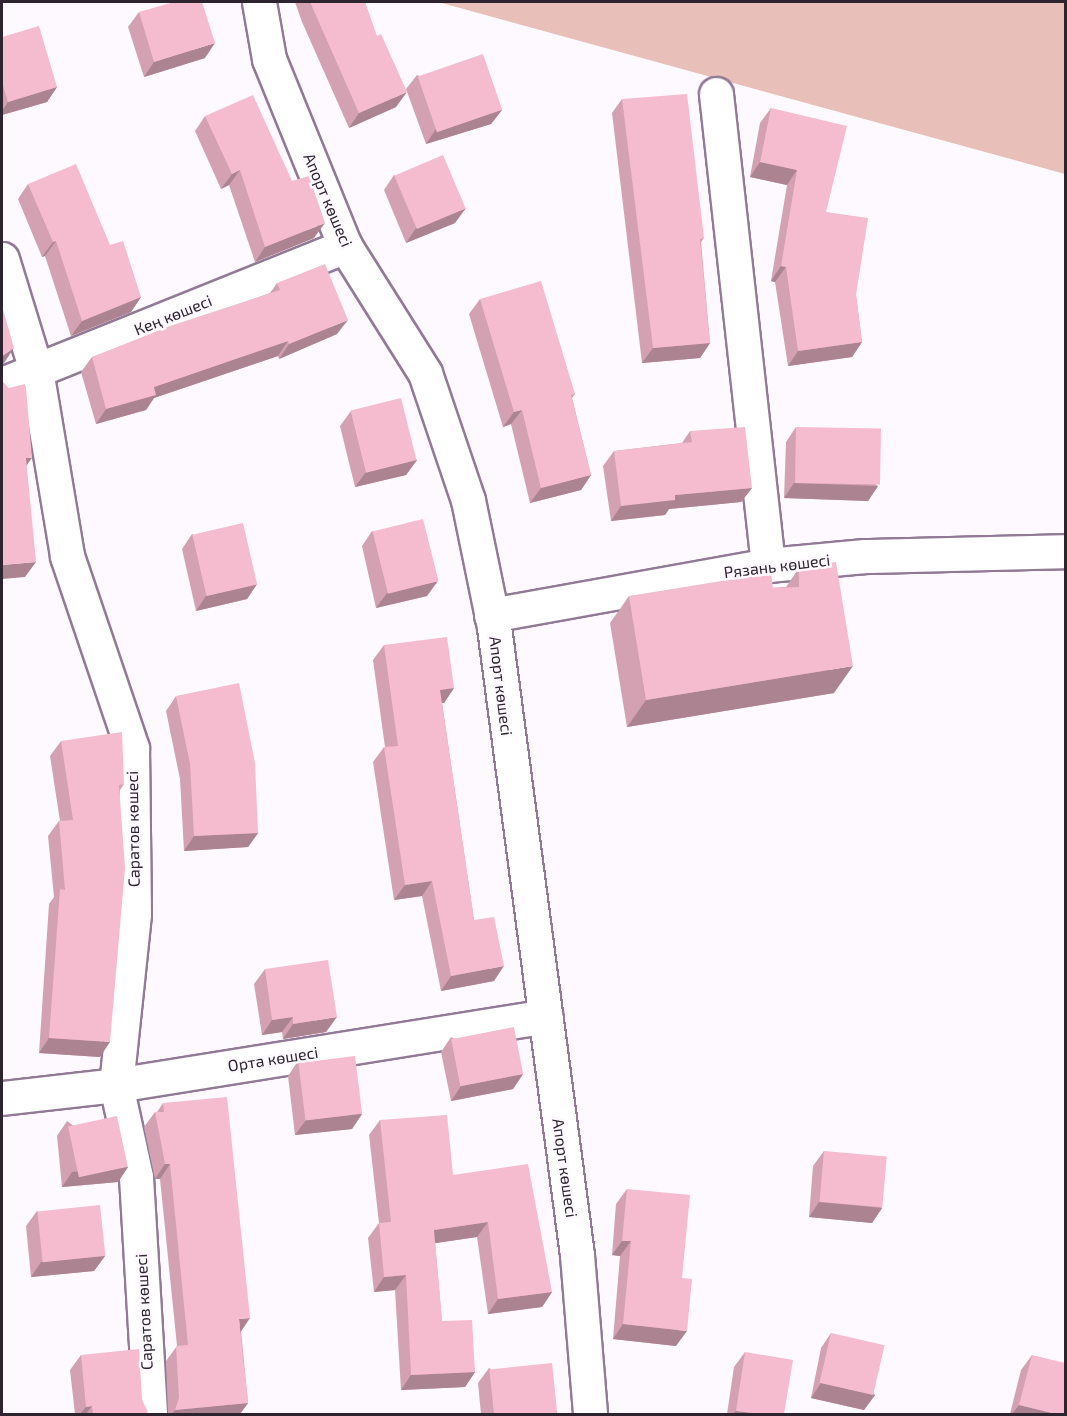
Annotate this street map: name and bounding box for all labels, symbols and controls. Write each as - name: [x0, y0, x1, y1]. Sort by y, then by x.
- street label: Апорт көшесі: [300, 150, 356, 250]
- street label: Кең көшесі: [131, 291, 215, 339]
- street label: Рязань көшесі: [723, 550, 831, 582]
- street label: Апорт көшесі: [485, 635, 517, 737]
- street label: Саратов көшесі: [122, 771, 144, 887]
- street label: Орта көшесі: [226, 1042, 320, 1076]
- street label: Апорт көшесі: [549, 1117, 581, 1219]
- street label: Саратов көшесі: [131, 1253, 157, 1371]

